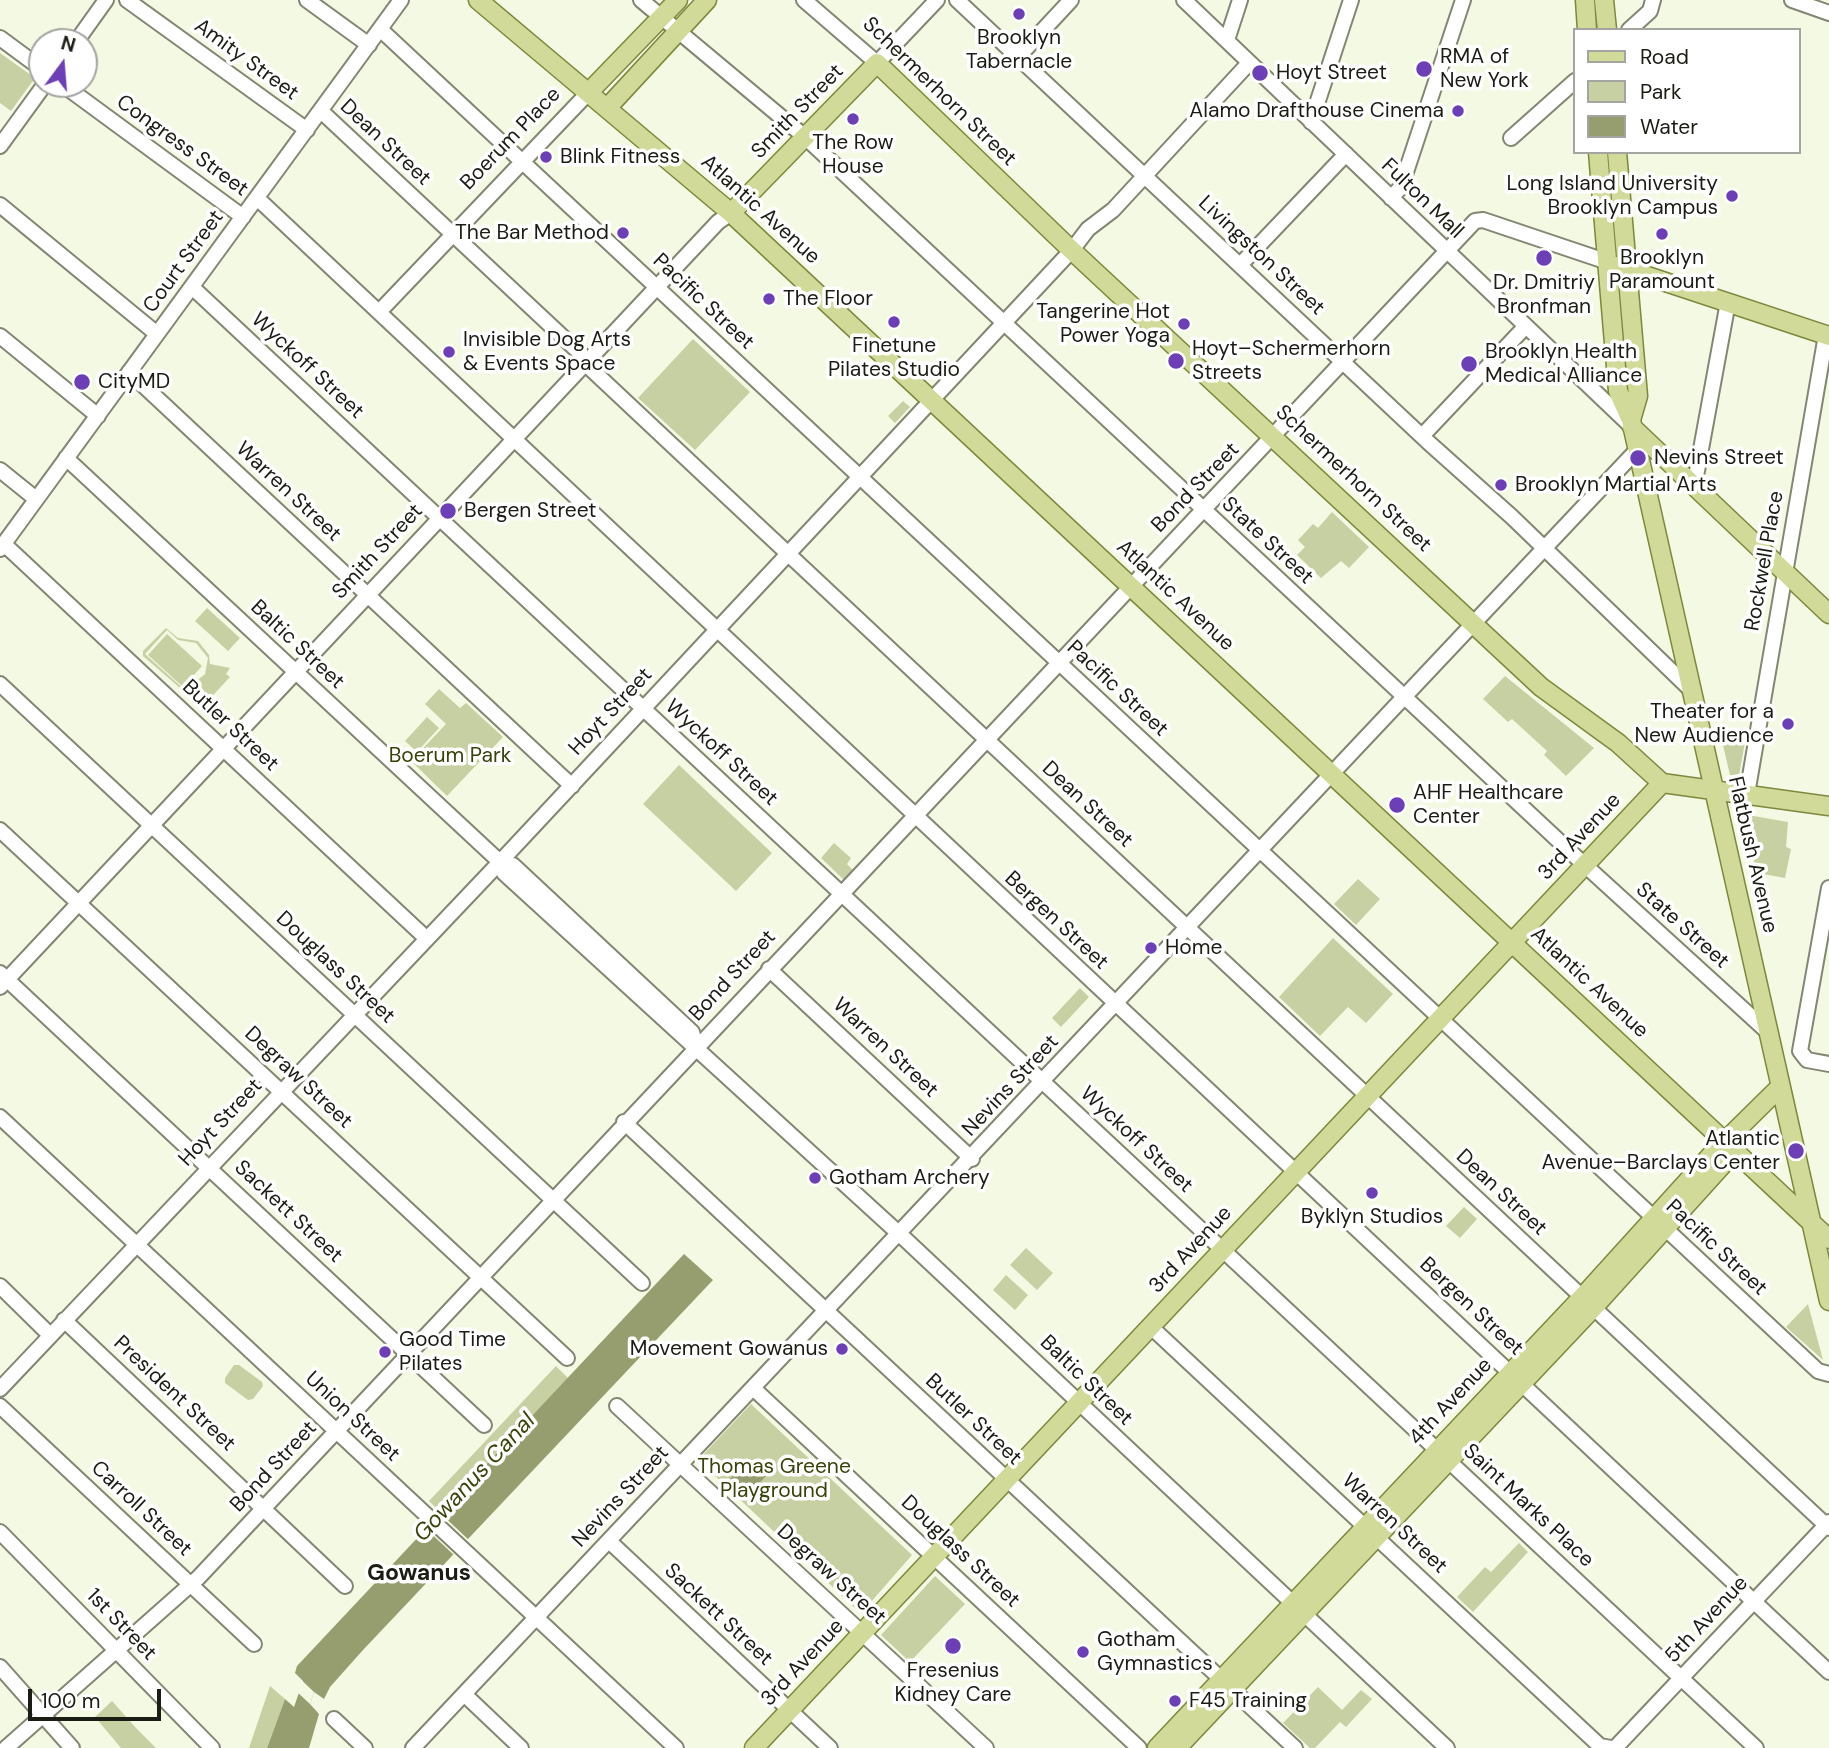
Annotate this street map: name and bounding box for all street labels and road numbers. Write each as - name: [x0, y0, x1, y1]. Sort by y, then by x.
- street label: Schermerhorn Street: [857, 12, 1021, 172]
- street label: Amity Street: [189, 14, 303, 106]
- street label: Smith Street: [747, 60, 849, 164]
- street label: Boerum Place: [456, 82, 566, 196]
- street label: Congress Street: [111, 90, 253, 202]
- street label: Dean Street: [334, 95, 436, 191]
- street label: Atlantic Avenue: [695, 150, 825, 270]
- street label: Fulton Mall: [1376, 154, 1468, 244]
- street label: Livingston Street: [1193, 191, 1329, 321]
- street label: Court Street: [138, 206, 230, 318]
- street label: Pacific Street: [647, 249, 759, 355]
- street label: Wyckoff Street: [245, 307, 369, 425]
- street label: Schermerhorn Street: [1270, 400, 1436, 558]
- street label: Warren Street: [230, 437, 346, 547]
- street label: Bond Street: [1147, 438, 1245, 538]
- street label: Rockwell Place: [1740, 489, 1790, 633]
- street label: State Street: [1216, 492, 1318, 590]
- street label: Smith Street: [327, 499, 429, 605]
- street label: Atlantic Avenue: [1111, 535, 1239, 657]
- street label: Baltic Street: [245, 595, 349, 695]
- street label: Pacific Street: [1061, 636, 1173, 742]
- street label: Hoyt Street: [564, 663, 658, 761]
- street label: Butler Street: [177, 675, 283, 777]
- street label: Wyckoff Street: [659, 694, 783, 812]
- street label: Dean Street: [1036, 757, 1138, 853]
- street label: Flatbush Avenue: [1722, 774, 1782, 936]
- street label: 3rd Avenue: [1533, 788, 1627, 886]
- street label: Bergen Street: [999, 867, 1113, 975]
- street label: State Street: [1630, 878, 1734, 974]
- street label: Douglass Street: [270, 907, 400, 1029]
- street label: Atlantic Avenue: [1525, 922, 1653, 1044]
- street label: Bond Street: [684, 925, 782, 1027]
- street label: Warren Street: [827, 993, 943, 1103]
- street label: Degraw Street: [239, 1022, 357, 1134]
- street label: Nevins Street: [958, 1030, 1064, 1142]
- street label: Hoyt Street: [174, 1074, 268, 1172]
- street label: Wyckoff Street: [1074, 1081, 1198, 1199]
- street label: Dean Street: [1450, 1145, 1552, 1241]
- street label: Sackett Street: [229, 1156, 347, 1268]
- street label: Pacific Street: [1660, 1195, 1772, 1301]
- street label: 3rd Avenue: [1144, 1201, 1238, 1299]
- street label: Bergen Street: [1414, 1253, 1528, 1361]
- street label: President Street: [108, 1331, 240, 1457]
- street label: Baltic Street: [1034, 1331, 1138, 1431]
- street label: 4th Avenue: [1404, 1353, 1498, 1451]
- street label: Union Street: [299, 1367, 405, 1467]
- street label: Butler Street: [920, 1369, 1026, 1471]
- street label: Bond Street: [225, 1416, 323, 1518]
- street label: Saint Marks Place: [1457, 1439, 1599, 1573]
- street label: Nevins Street: [568, 1441, 674, 1553]
- street label: Carroll Street: [85, 1456, 197, 1562]
- street label: Warren Street: [1336, 1469, 1452, 1579]
- street label: Douglass Street: [895, 1491, 1025, 1613]
- street label: Degraw Street: [771, 1519, 891, 1631]
- street label: Sackett Street: [659, 1559, 777, 1671]
- street label: 5th Avenue: [1660, 1571, 1754, 1669]
- street label: 1st Street: [81, 1584, 161, 1666]
- street label: 3rd Avenue: [756, 1614, 850, 1712]

